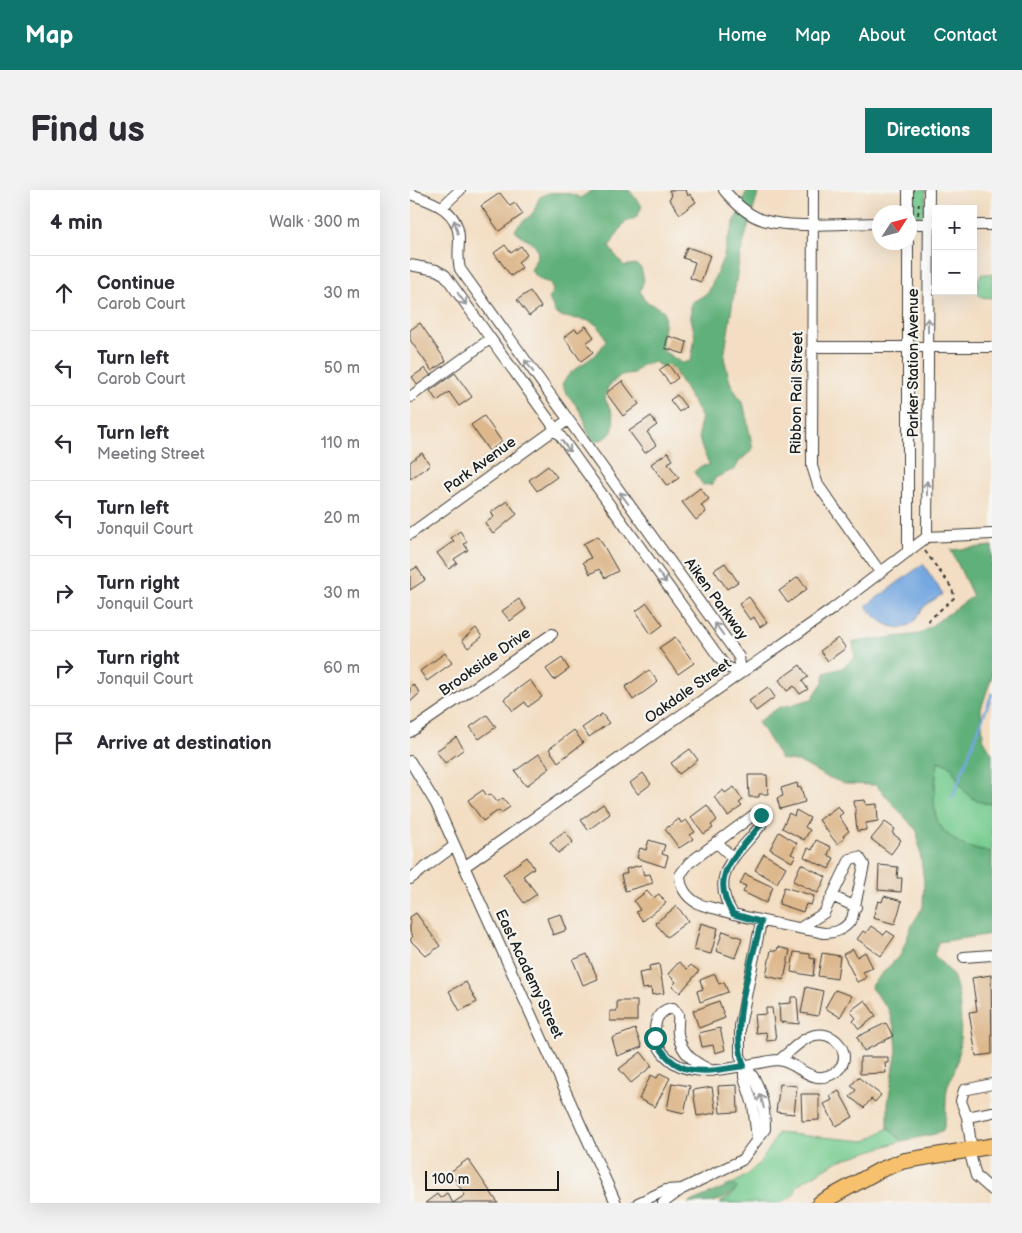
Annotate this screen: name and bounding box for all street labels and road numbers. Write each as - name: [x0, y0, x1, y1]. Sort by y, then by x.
- street label: Parker Station Avenue: [904, 288, 923, 438]
- street label: Ribbon Rail Street: [786, 331, 808, 455]
- street label: Park Avenue: [440, 432, 520, 498]
- street label: Aiken Parkway: [680, 554, 752, 644]
- street label: Brookside Drive: [436, 623, 535, 701]
- street label: Oakdale Street: [641, 654, 735, 728]
- street label: East Academy Street: [491, 906, 567, 1042]

